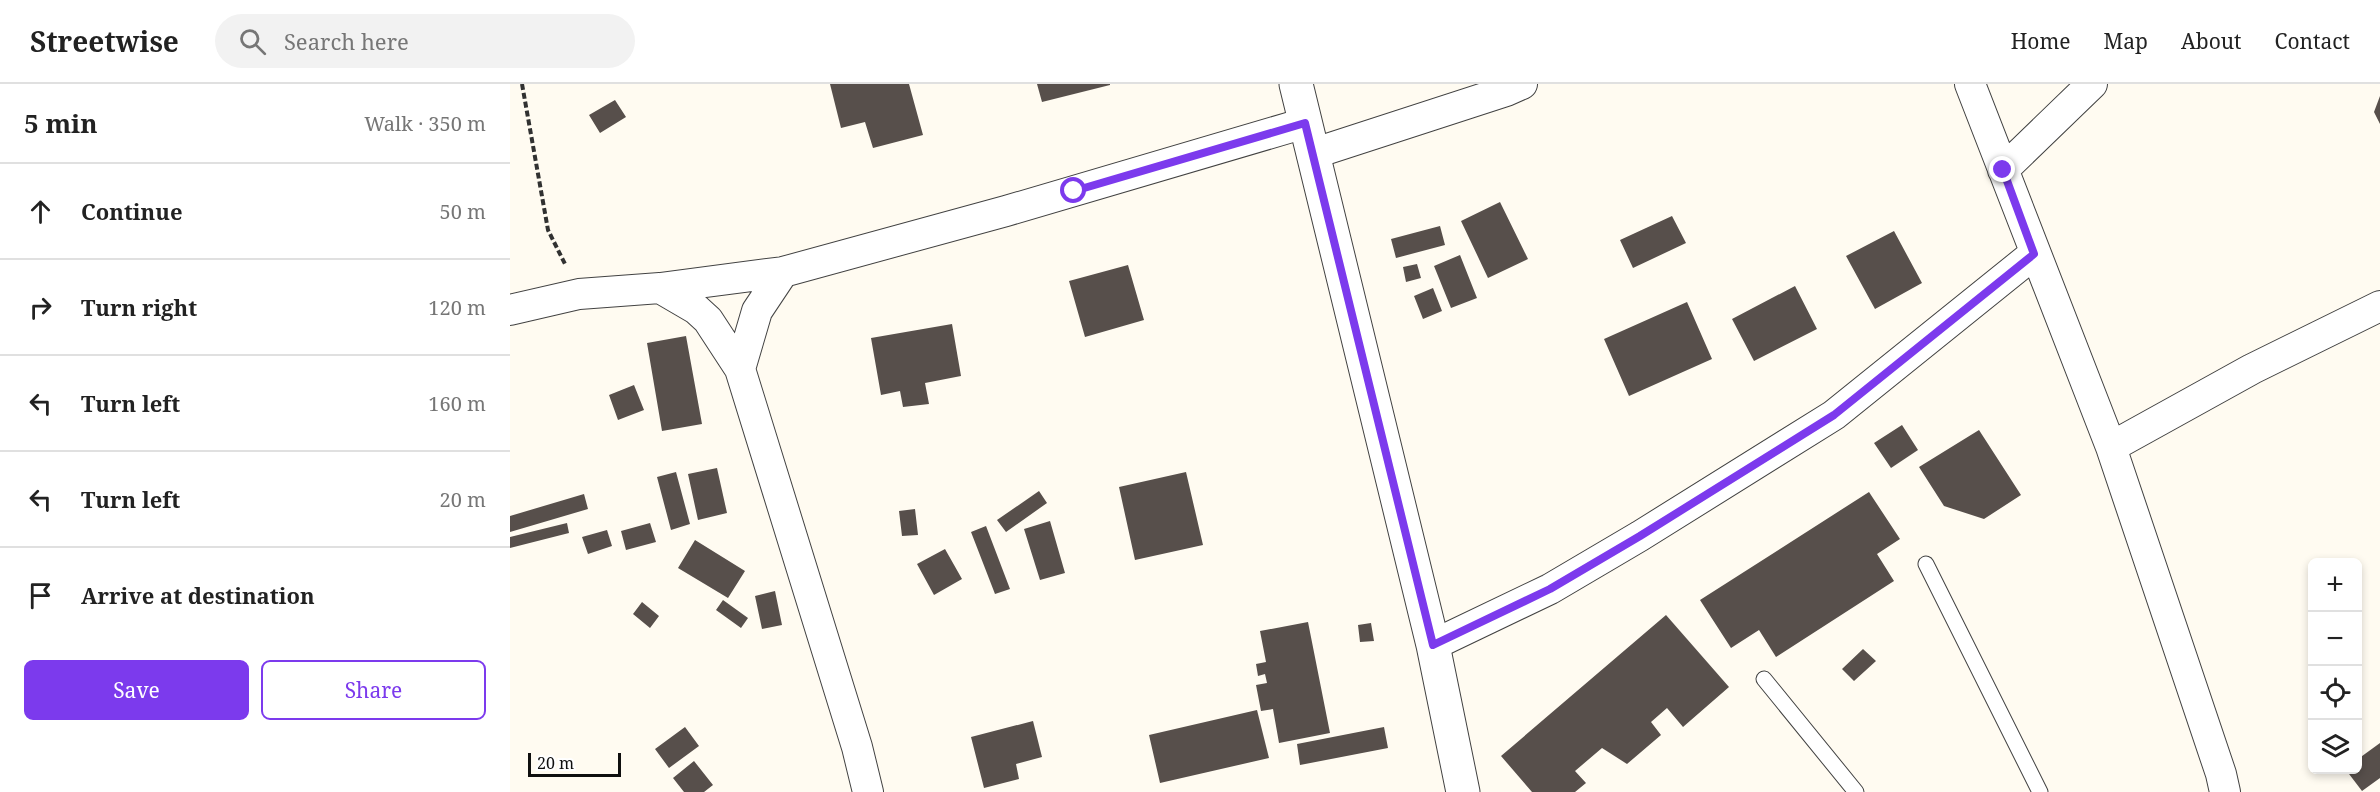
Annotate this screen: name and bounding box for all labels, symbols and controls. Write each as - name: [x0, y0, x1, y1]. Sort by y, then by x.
- search box: [215, 14, 635, 68]
- text: Streetwise: [30, 22, 179, 60]
- icon: search: [236, 25, 269, 58]
- text: Search here: [284, 26, 409, 56]
- text: Home: [2011, 27, 2071, 55]
- text: Map: [2104, 27, 2148, 55]
- text: About: [2181, 27, 2242, 55]
- text: Contact: [2275, 27, 2350, 55]
- text: 5 min: [24, 105, 98, 141]
- text: Walk · 350 m: [364, 110, 486, 137]
- route end: [1989, 156, 2015, 182]
- route start: [1060, 177, 1086, 203]
- icon: ahead: [24, 195, 57, 228]
- text: Continue: [81, 196, 183, 226]
- text: 50 m: [440, 198, 486, 225]
- icon: right: [24, 291, 57, 324]
- text: Turn right: [81, 292, 197, 322]
- text: 120 m: [428, 294, 486, 321]
- icon: left: [24, 387, 57, 420]
- text: Turn left: [81, 388, 180, 418]
- text: 160 m: [428, 390, 486, 417]
- icon: left: [24, 483, 57, 516]
- text: Turn left: [81, 484, 180, 514]
- text: 20 m: [440, 486, 486, 513]
- map controls: [2308, 558, 2362, 774]
- button: +: [2308, 558, 2362, 612]
- icon: arrive: [24, 579, 57, 612]
- text: Arrive at destination: [81, 580, 315, 610]
- button: −: [2308, 612, 2362, 666]
- button: Save: [24, 660, 249, 720]
- button: Share: [261, 660, 486, 720]
- button: locate: [2308, 666, 2362, 720]
- button: layers: [2308, 720, 2362, 774]
- scale bar: [528, 750, 621, 778]
- text: 20 m: [537, 752, 574, 774]

